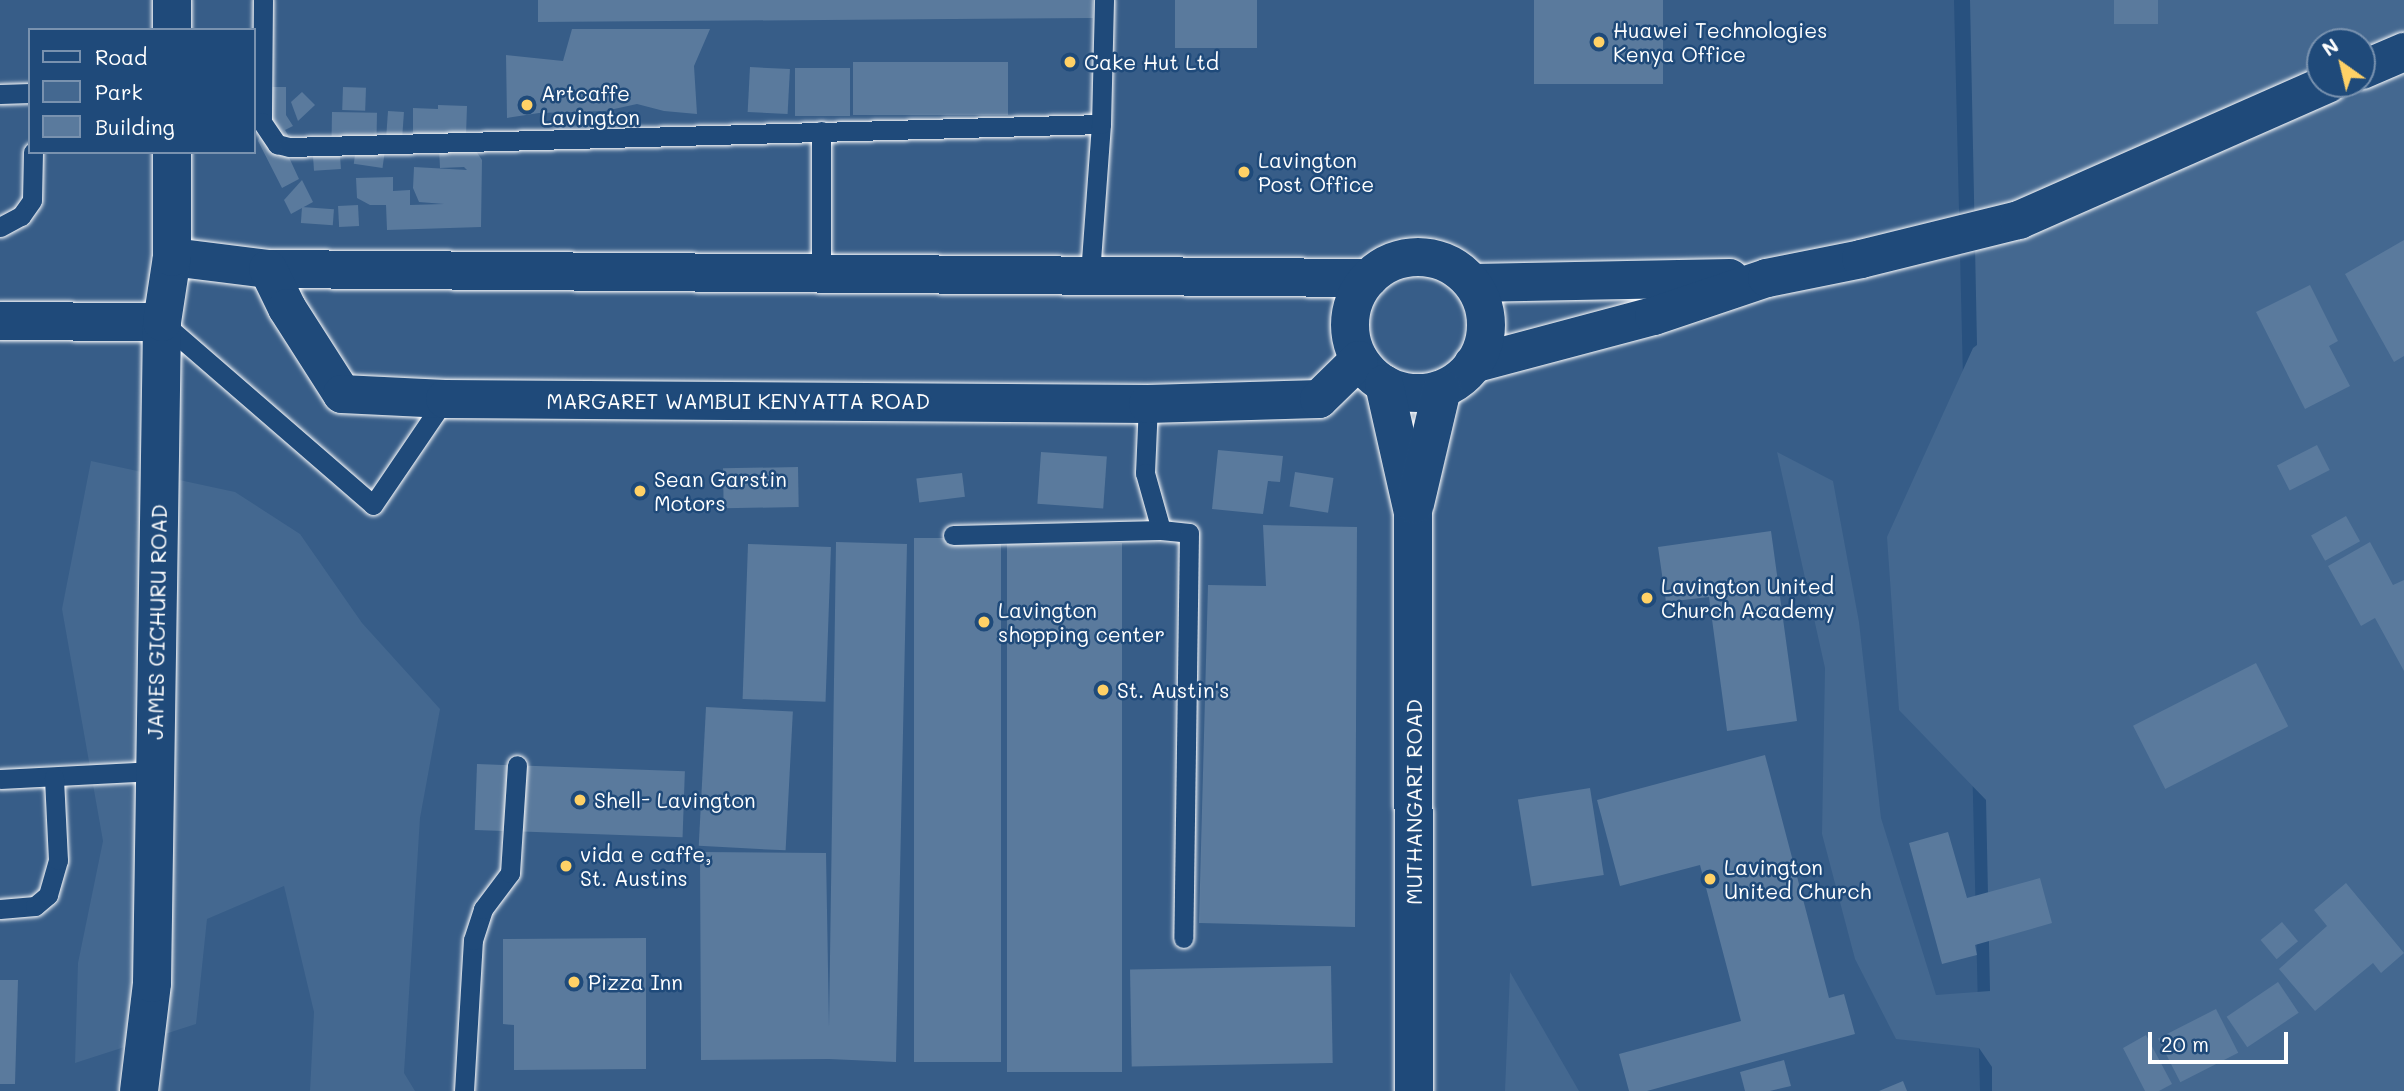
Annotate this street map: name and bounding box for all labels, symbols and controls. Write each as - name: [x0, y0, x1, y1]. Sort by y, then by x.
- place label: Huawei Technologies Kenya Office: [1613, 17, 1827, 67]
- legend: [28, 28, 256, 154]
- north arrow: [2306, 28, 2376, 98]
- text: N: [2317, 32, 2343, 61]
- marker: Huawei Technologies Kenya Office: [1591, 34, 1607, 50]
- text: Road: [95, 43, 147, 70]
- place label: Cake Hut Ltd: [1084, 49, 1219, 75]
- marker: Cake Hut Ltd: [1062, 54, 1078, 70]
- text: Park: [95, 78, 143, 105]
- place label: Artcaffe Lavington: [541, 80, 640, 130]
- marker: Artcaffe Lavington: [519, 97, 535, 113]
- text: Building: [95, 113, 175, 140]
- place label: Lavington Post Office: [1258, 147, 1374, 197]
- marker: Lavington Post Office: [1236, 164, 1252, 180]
- street label: MARGARET WAMBUI KENYATTA ROAD: [546, 388, 930, 414]
- place label: Sean Garstin Motors: [654, 466, 787, 516]
- marker: Sean Garstin Motors: [632, 483, 648, 499]
- street label: JAMES GICHURU ROAD: [142, 504, 172, 740]
- place label: Lavington United Church Academy: [1661, 573, 1835, 623]
- marker: Lavington United Church Academy: [1639, 590, 1655, 606]
- place label: Lavington shopping center: [998, 597, 1165, 647]
- marker: Lavington shopping center: [976, 614, 992, 630]
- place label: St. Austin's: [1117, 677, 1229, 703]
- marker: St. Austin's: [1095, 682, 1111, 698]
- street label: MUTHANGARI ROAD: [1401, 699, 1427, 905]
- place label: Shell- Lavington: [594, 787, 756, 813]
- marker: Shell- Lavington: [572, 792, 588, 808]
- place label: vida e caffe, St. Austins: [580, 841, 711, 891]
- place label: Lavington United Church: [1724, 854, 1871, 904]
- marker: vida e caffe, St. Austins: [558, 858, 574, 874]
- marker: Lavington United Church: [1702, 871, 1718, 887]
- place label: Pizza Inn: [588, 969, 683, 995]
- marker: Pizza Inn: [566, 974, 582, 990]
- scale bar: [2152, 1018, 2292, 1062]
- text: 20 m: [2161, 1030, 2209, 1057]

